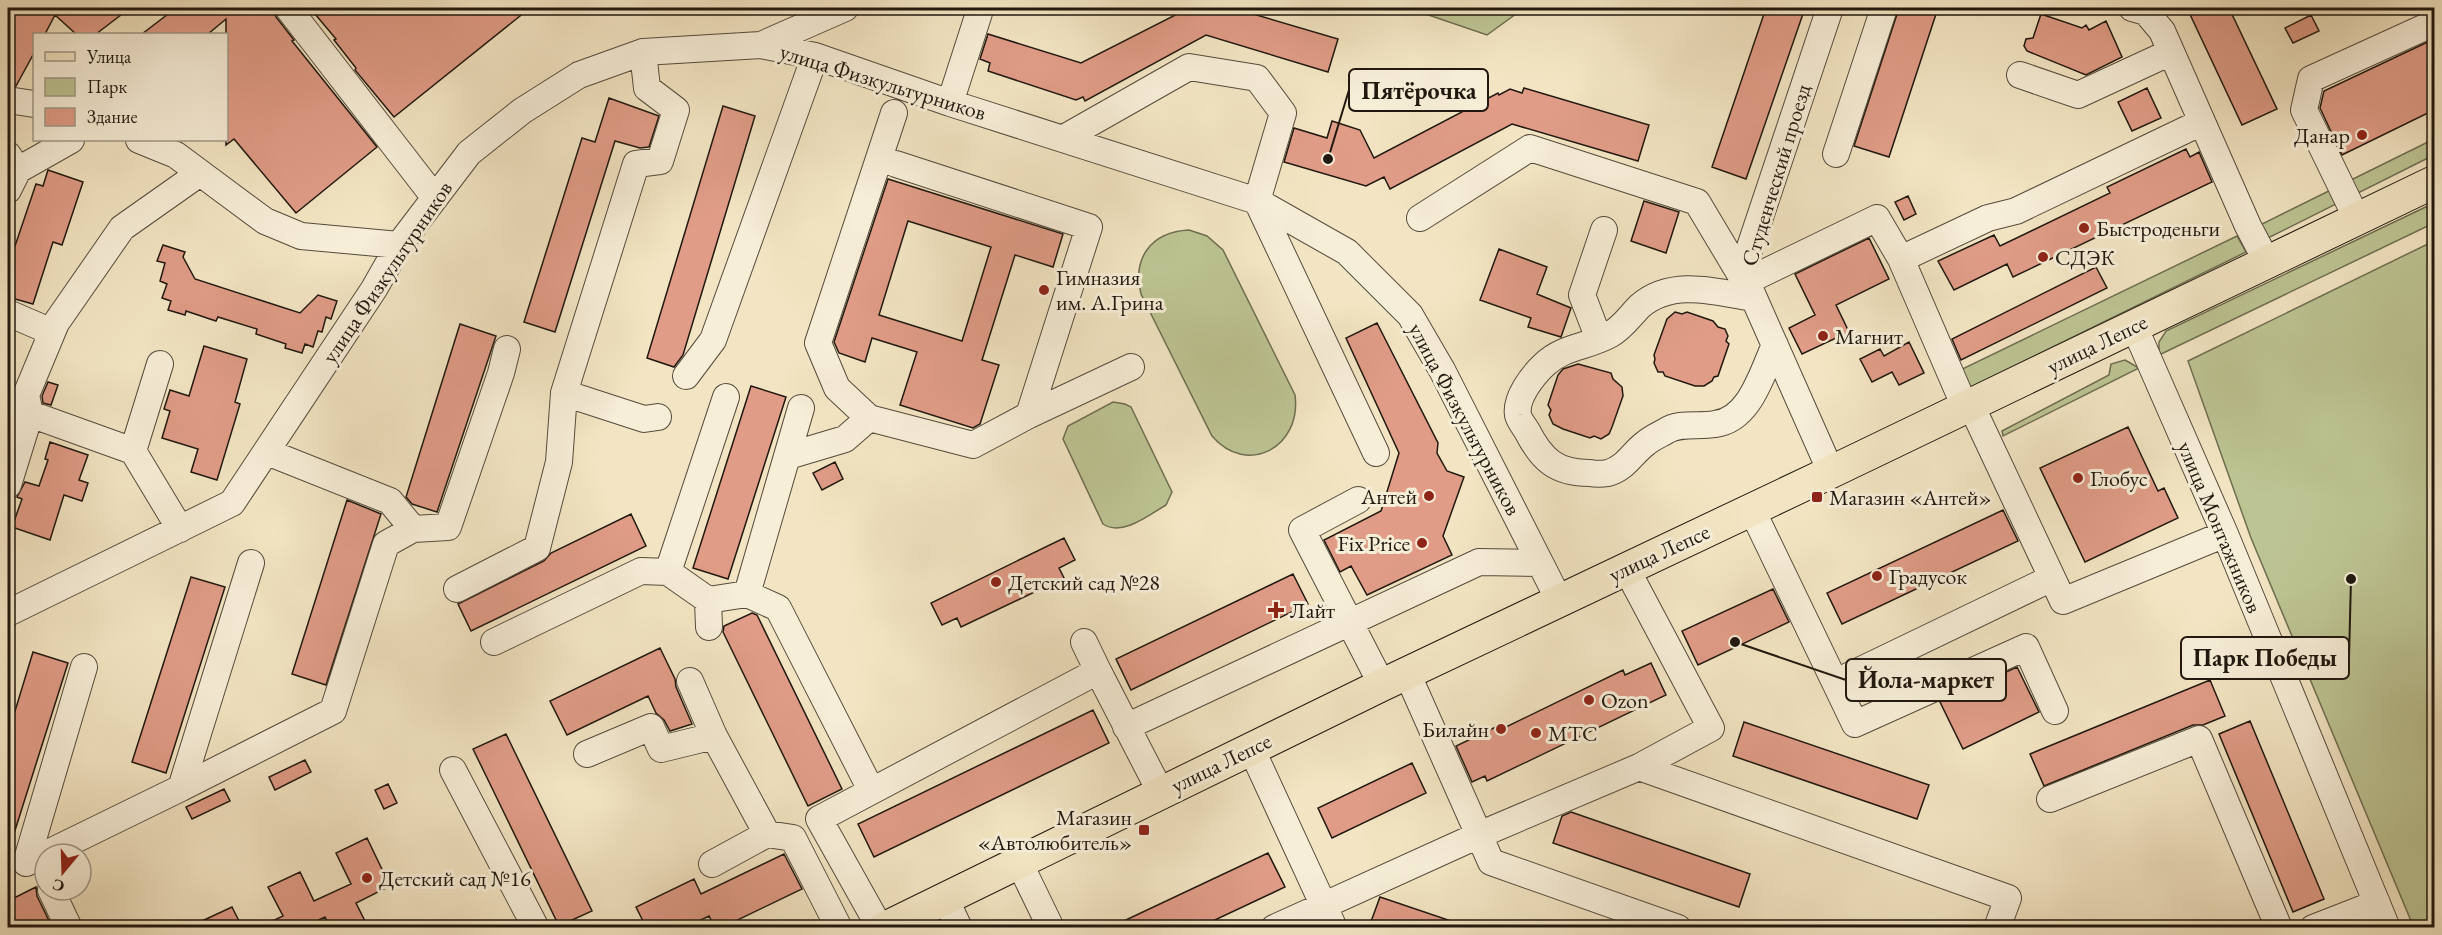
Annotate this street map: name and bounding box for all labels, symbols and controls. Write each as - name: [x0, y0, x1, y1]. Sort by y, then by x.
- legend: [33, 33, 228, 141]
- street label: улица Физкультурников: [776, 37, 990, 127]
- text: Улица: [86, 45, 132, 68]
- callout: Пятёрочка: [1349, 69, 1488, 111]
- text: Парк: [87, 75, 127, 98]
- text: Пятёрочка: [1362, 75, 1477, 106]
- street label: Студенческий проезд: [1735, 80, 1817, 270]
- text: Здание: [87, 105, 137, 128]
- place label: Данар: [2294, 121, 2350, 150]
- marker: Данар: [2355, 128, 2369, 142]
- street label: улица Физкультурников: [315, 175, 459, 369]
- place label: Быстроденьги: [2096, 214, 2220, 243]
- marker: Быстроденьги: [2077, 221, 2091, 235]
- place label: СДЭК: [2055, 243, 2115, 272]
- marker: СДЭК: [2036, 250, 2050, 264]
- place label: Гимназия им. А.Грина: [1056, 263, 1164, 317]
- marker: Гимназия им. А.Грина: [1037, 283, 1051, 297]
- street label: улица Лепсе: [2042, 307, 2152, 381]
- street label: улица Физкультурников: [1402, 318, 1528, 520]
- place label: Магнит: [1835, 322, 1903, 351]
- marker: Магнит: [1816, 329, 1830, 343]
- street label: улица Монтажников: [2171, 437, 2269, 617]
- place label: Глобус: [2090, 464, 2148, 493]
- marker: Глобус: [2071, 471, 2085, 485]
- place label: Антей: [1360, 482, 1417, 511]
- place label: Магазин «Антей»: [1829, 483, 1991, 512]
- marker: Антей: [1422, 489, 1436, 503]
- marker: Магазин «Антей»: [1810, 490, 1824, 504]
- street label: улица Лепсе: [1604, 517, 1715, 589]
- place label: Fix Price: [1338, 529, 1410, 558]
- marker: Fix Price: [1415, 536, 1429, 550]
- place label: Градусок: [1889, 562, 1967, 591]
- place label: Детский сад №28: [1008, 568, 1160, 597]
- marker: Градусок: [1870, 569, 1884, 583]
- marker: Детский сад №28: [989, 575, 1003, 589]
- place label: Лайт: [1290, 596, 1335, 625]
- marker: Лайт: [1267, 601, 1285, 619]
- callout: Парк Победы: [2181, 637, 2349, 679]
- text: Парк Победы: [2193, 642, 2337, 673]
- callout: Йола-маркет: [1846, 659, 2006, 701]
- text: Йола-маркет: [1858, 664, 1994, 695]
- place label: Ozon: [1601, 686, 1649, 715]
- marker: Ozon: [1582, 693, 1596, 707]
- place label: Билайн: [1422, 715, 1489, 744]
- place label: МТС: [1548, 719, 1598, 748]
- marker: Билайн: [1494, 722, 1508, 736]
- street label: улица Лепсе: [1166, 726, 1276, 800]
- marker: МТС: [1529, 726, 1543, 740]
- place label: Магазин «Автолюбитель»: [978, 803, 1132, 857]
- marker: Магазин «Автолюбитель»: [1137, 823, 1151, 837]
- north arrow: [33, 842, 93, 902]
- place label: Детский сад №16: [379, 864, 531, 893]
- marker: Детский сад №16: [360, 871, 374, 885]
- text: С: [49, 874, 67, 897]

